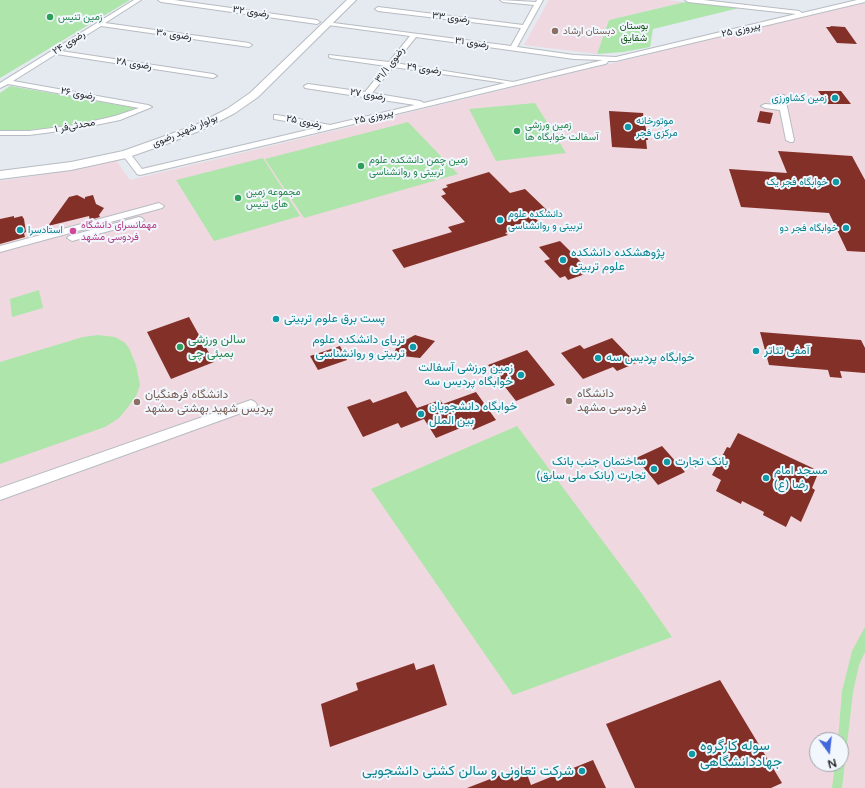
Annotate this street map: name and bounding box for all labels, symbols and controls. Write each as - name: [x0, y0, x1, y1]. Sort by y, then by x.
- street label: رضوی ۳۲: [232, 3, 270, 21]
- street label: رضوی ۳۳: [431, 10, 471, 26]
- place label: زمین تنیس: [58, 11, 102, 23]
- marker: زمین تنیس: [45, 12, 55, 22]
- park label: بوستان شقایق: [620, 20, 648, 44]
- street label: پیروزی ۲۵: [720, 20, 762, 40]
- place label: دبستان ارشاد: [563, 25, 615, 37]
- marker: دبستان ارشاد: [550, 26, 560, 36]
- street label: رضوی ۳۰: [155, 27, 193, 43]
- street label: رضوی ۲۴: [51, 28, 87, 58]
- street label: رضوی ۳۱: [454, 35, 490, 51]
- street label: رضوی ۳۱/۱: [373, 45, 407, 85]
- street label: رضوی ۲۸: [115, 55, 153, 73]
- street label: رضوی ۲۹: [406, 61, 442, 77]
- street label: رضوی ۲۶: [60, 85, 96, 103]
- street label: رضوی ۲۷: [349, 86, 387, 104]
- place label: زمین کشاورزی: [772, 92, 827, 104]
- marker: زمین کشاورزی: [830, 93, 840, 103]
- street label: پیروزی ۲۵: [353, 107, 395, 127]
- street label: بولوار شهید رضوی: [150, 112, 220, 150]
- street label: رضوی ۲۵: [285, 113, 323, 131]
- place label: موتورخانه مرکزی فجر: [636, 115, 677, 138]
- street label: محدثی‌فر ۱: [54, 117, 96, 135]
- place label: زمین ورزشی آسفالت خوابگاه ها: [525, 119, 599, 142]
- marker: موتورخانه مرکزی فجر: [623, 122, 633, 132]
- marker: زمین ورزشی آسفالت خوابگاه ها: [512, 126, 522, 136]
- place label: زمین چمن دانشکده علوم تربیتی و روانشناسی: [369, 154, 468, 178]
- marker: زمین چمن دانشکده علوم تربیتی و روانشناسی: [356, 161, 366, 171]
- place label: خوابگاه فجر یک: [766, 176, 828, 188]
- marker: خوابگاه فجر یک: [831, 177, 841, 187]
- place label: مجموعه زمین های تنیس: [246, 186, 300, 210]
- marker: مجموعه زمین های تنیس: [233, 193, 243, 203]
- place label: دانشکده علوم تربیتی و روانشناسی: [508, 208, 583, 232]
- marker: دانشکده علوم تربیتی و روانشناسی: [495, 215, 505, 225]
- place label: مهمانسرای دانشگاه فردوسی مشهد: [81, 219, 157, 242]
- place label: خوابگاه فجر دو: [780, 222, 838, 234]
- marker: خوابگاه فجر دو: [841, 223, 851, 233]
- place label: استادسرا: [28, 224, 63, 236]
- marker: استادسرا: [15, 225, 25, 235]
- marker: مهمانسرای دانشگاه فردوسی مشهد: [68, 226, 78, 236]
- place label: پژوهشکده دانشکده علوم تربیتی: [571, 246, 665, 274]
- marker: پژوهشکده دانشکده علوم تربیتی: [558, 255, 568, 265]
- place label: پست برق علوم تربیتی: [284, 312, 385, 326]
- marker: پست برق علوم تربیتی: [271, 314, 281, 324]
- place label: سالن ورزشی بمبئی چی: [188, 333, 246, 361]
- place label: تریای دانشکده علوم تربیتی و روانشناسی: [312, 333, 405, 361]
- marker: سالن ورزشی بمبئی چی: [175, 342, 185, 352]
- marker: تریای دانشکده علوم تربیتی و روانشناسی: [408, 342, 418, 352]
- place label: آمفی تئاتر: [764, 344, 809, 358]
- marker: آمفی تئاتر: [751, 346, 761, 356]
- place label: خوابگاه پردیس سه: [606, 351, 695, 365]
- marker: خوابگاه پردیس سه: [593, 353, 603, 363]
- place label: زمین ورزشی آسفالت خوابگاه پردیس سه: [418, 361, 513, 389]
- marker: زمین ورزشی آسفالت خوابگاه پردیس سه: [516, 370, 526, 380]
- place label: دانشگاه فردوسی مشهد: [577, 387, 647, 415]
- place label: دانشگاه فرهنگیان پردیس شهید بهشتی مشهد: [145, 388, 273, 416]
- marker: دانشگاه فردوسی مشهد: [564, 396, 574, 406]
- marker: دانشگاه فرهنگیان پردیس شهید بهشتی مشهد: [132, 397, 142, 407]
- place label: خوابگاه دانشجویان بین الملل: [429, 400, 517, 428]
- marker: خوابگاه دانشجویان بین الملل: [416, 409, 426, 419]
- place label: ساختمان جنب بانک تجارت (بانک ملی سابق): [536, 455, 646, 483]
- place label: بانک تجارت: [675, 455, 728, 469]
- marker: بانک تجارت: [662, 457, 672, 467]
- marker: ساختمان جنب بانک تجارت (بانک ملی سابق): [649, 464, 659, 474]
- place label: مسجد امام رضا (ع): [774, 464, 828, 492]
- marker: مسجد امام رضا (ع): [761, 473, 771, 483]
- north arrow: [809, 732, 849, 772]
- place label: سوله کارگروه جهاددانشگاهی: [700, 738, 782, 770]
- marker: سوله کارگروه جهاددانشگاهی: [687, 749, 697, 759]
- text: N: [826, 756, 838, 771]
- place label: شرکت تعاونی و سالن کشتی دانشجویی: [362, 763, 574, 779]
- marker: شرکت تعاونی و سالن کشتی دانشجویی: [577, 766, 587, 776]

